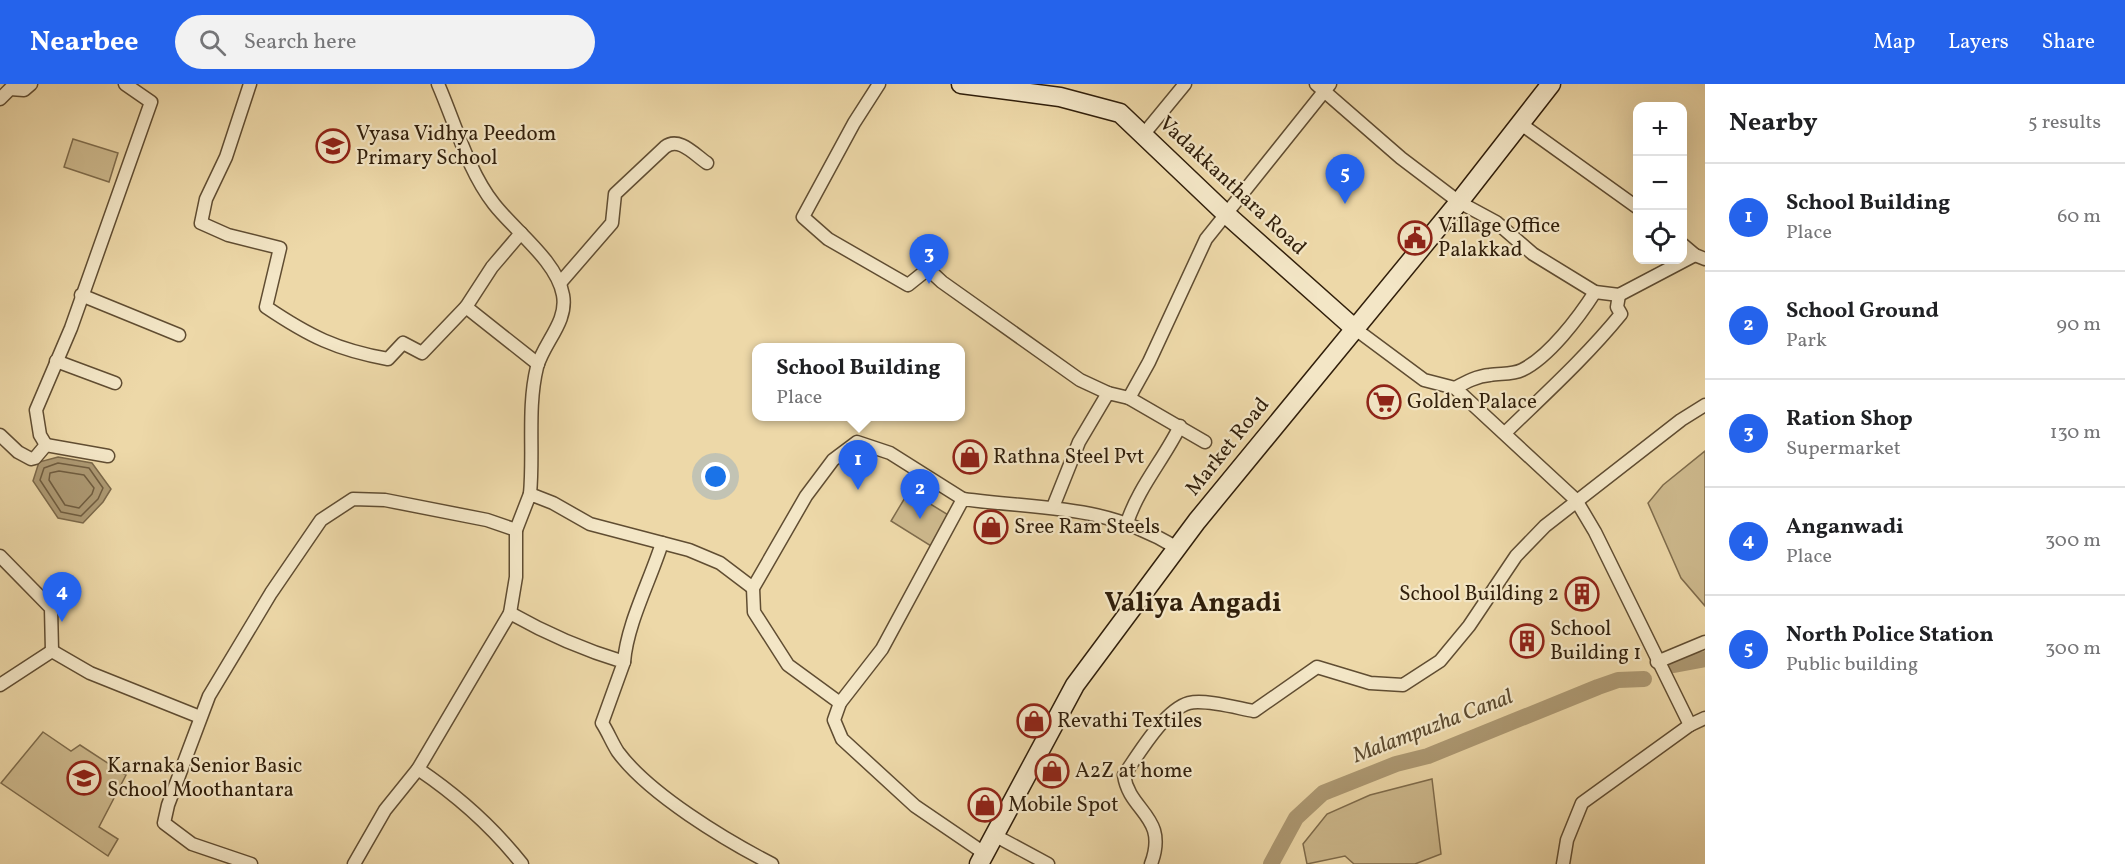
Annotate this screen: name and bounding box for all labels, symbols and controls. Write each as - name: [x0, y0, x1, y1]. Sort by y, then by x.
- search box: [175, 15, 595, 69]
- text: Nearbee: [30, 23, 139, 62]
- icon: search: [196, 26, 229, 59]
- text: Search here: [244, 27, 356, 58]
- text: Map: [1873, 28, 1915, 57]
- text: Layers: [1948, 28, 2009, 57]
- text: Share: [2042, 28, 2095, 57]
- map controls: [1633, 102, 1687, 264]
- button: +: [1633, 102, 1687, 156]
- text: Nearby: [1729, 105, 1818, 141]
- text: 5 results: [2028, 109, 2101, 137]
- street label: Vadakkanthara Road: [1152, 110, 1312, 262]
- place label: Vyasa Vidhya Peedom Primary School: [356, 120, 556, 173]
- school or university icon: Vyasa Vidhya Peedom Primary School: [315, 128, 351, 164]
- pin: 5: [1326, 154, 1364, 204]
- button: −: [1633, 156, 1687, 210]
- text: School Building: [1786, 188, 1950, 219]
- text: 1: [1744, 203, 1753, 231]
- text: 60 m: [2057, 203, 2101, 231]
- button: locate: [1633, 210, 1687, 264]
- place label: Village Office Palakkad: [1438, 212, 1560, 265]
- text: Place: [1786, 219, 1832, 247]
- public building icon: Village Office Palakkad: [1397, 220, 1433, 256]
- pin: 3: [910, 234, 948, 284]
- text: School Ground: [1786, 296, 1939, 327]
- text: 2: [1743, 311, 1754, 339]
- text: 90 m: [2057, 311, 2101, 339]
- text: Park: [1786, 327, 1827, 355]
- popup: [752, 343, 965, 421]
- text: School Building: [776, 353, 941, 384]
- text: Place: [776, 384, 822, 412]
- supermarket icon: Golden Palace: [1366, 384, 1402, 420]
- place label: Golden Palace: [1407, 388, 1537, 417]
- street label: Market Road: [1179, 392, 1277, 502]
- text: Ration Shop: [1786, 404, 1913, 435]
- text: 3: [1743, 419, 1754, 447]
- text: 130 m: [2050, 419, 2101, 447]
- text: Supermarket: [1786, 435, 1901, 463]
- shop icon: Rathna Steel Pvt: [952, 439, 988, 475]
- pin: 1: [838, 440, 878, 490]
- place label: Rathna Steel Pvt: [993, 443, 1144, 472]
- your location: [701, 462, 730, 491]
- pin: 2: [900, 470, 940, 519]
- shop icon: Sree Ram Steels: [973, 509, 1009, 545]
- text: Anganwadi: [1786, 512, 1904, 543]
- place label: Sree Ram Steels: [1014, 513, 1160, 542]
- text: 4: [1742, 527, 1755, 555]
- text: 300 m: [2045, 527, 2101, 555]
- text: Place: [1786, 543, 1832, 571]
- pin: 4: [42, 572, 82, 622]
- building icon: School Building 2: [1564, 576, 1600, 612]
- place label: School Building 2: [1399, 580, 1559, 609]
- district label: Valiya Angadi: [1104, 585, 1282, 623]
- place label: School Building 1: [1550, 615, 1641, 668]
- text: North Police Station: [1786, 620, 1994, 651]
- building icon: School Building 1: [1509, 623, 1545, 659]
- text: 5: [1744, 635, 1753, 663]
- text: 300 m: [2045, 635, 2101, 663]
- text: Public building: [1786, 651, 1918, 679]
- water label: Malampuzha Canal: [1347, 682, 1518, 772]
- shop icon: Revathi Textiles: [1016, 703, 1052, 739]
- place label: Revathi Textiles: [1057, 707, 1202, 736]
- place label: Karnaka Senior Basic School Moothantara: [107, 752, 302, 805]
- shop icon: A2Z at home: [1034, 753, 1070, 789]
- place label: A2Z at home: [1075, 757, 1192, 786]
- school or university icon: Karnaka Senior Basic School Moothantara: [66, 760, 102, 796]
- shop icon: Mobile Spot: [967, 787, 1003, 823]
- place label: Mobile Spot: [1008, 791, 1119, 820]

